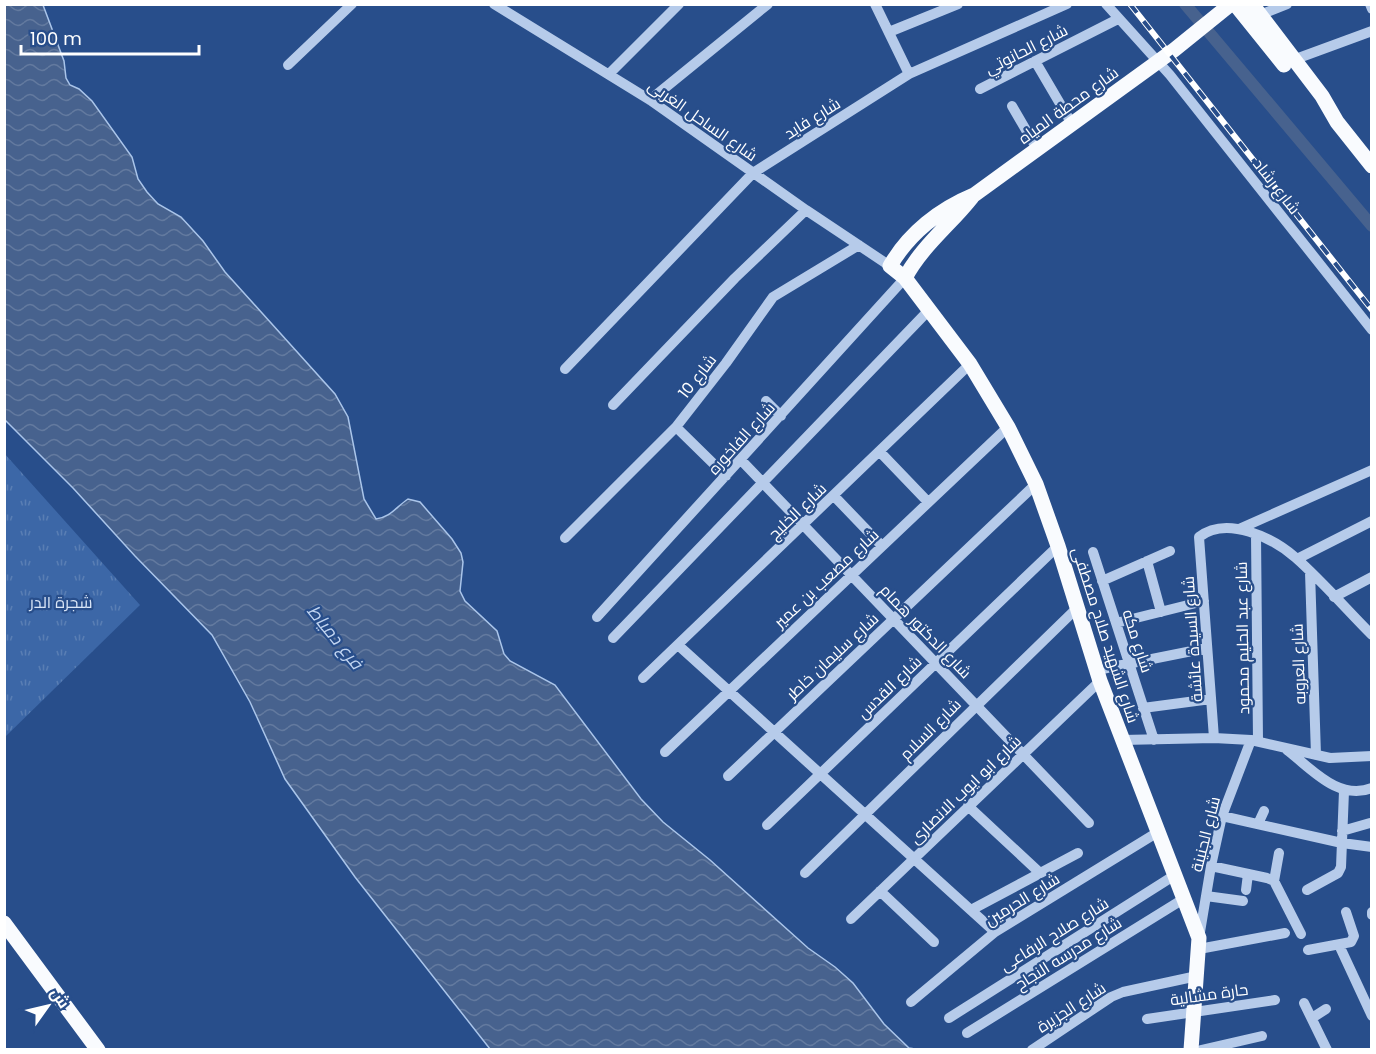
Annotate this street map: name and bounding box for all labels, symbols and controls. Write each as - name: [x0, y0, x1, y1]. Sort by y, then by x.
- scale bar: [21, 18, 200, 56]
- street label: شارع الحانوتي: [981, 19, 1073, 82]
- text: 100 m: [30, 26, 82, 51]
- street label: شارع محطة المياه: [1013, 61, 1123, 150]
- street label: شارع الساحل الغربى: [643, 74, 762, 167]
- street label: شارع فايد: [780, 92, 845, 145]
- street label: شارع رشاد: [1247, 154, 1306, 219]
- street label: شارع 10: [673, 349, 722, 403]
- street label: شارع الفاخوره: [703, 397, 780, 480]
- street label: شارع الخليج: [763, 478, 832, 545]
- street label: شارع مصعب بن عمير: [768, 524, 884, 634]
- street label: شارع الشهيد صلاح مصطفى: [1066, 544, 1145, 726]
- street label: شارع عبد الحليم محمود: [1230, 561, 1255, 715]
- street label: شارع السيدة عائشة: [1177, 575, 1208, 703]
- street label: شارع الدكتور همام: [875, 579, 977, 684]
- park label: شجرة الدر: [29, 591, 92, 614]
- water label: فرع دمياط: [302, 599, 370, 675]
- street label: شارع سليمان خاطر: [780, 607, 884, 706]
- street label: شارع مكه: [1116, 607, 1159, 676]
- street label: شارع العروبه: [1286, 623, 1311, 705]
- street label: شارع القدس: [852, 651, 927, 724]
- street label: شارع السلام: [894, 693, 966, 765]
- street label: شارع ابو ايوب الانصارى: [904, 730, 1027, 849]
- street label: شارع الجنينة: [1185, 794, 1226, 874]
- street label: شارع الحرمين: [980, 867, 1064, 932]
- street label: شارع صلاح الرفاعى: [995, 892, 1113, 977]
- street label: شارع مدرسه النجاح: [1010, 911, 1126, 996]
- north arrow: [18, 976, 78, 1036]
- street label: شارع الجزيرة: [1032, 976, 1110, 1038]
- street label: حارة مشالية: [1169, 978, 1250, 1011]
- text: ش: [45, 983, 75, 1013]

